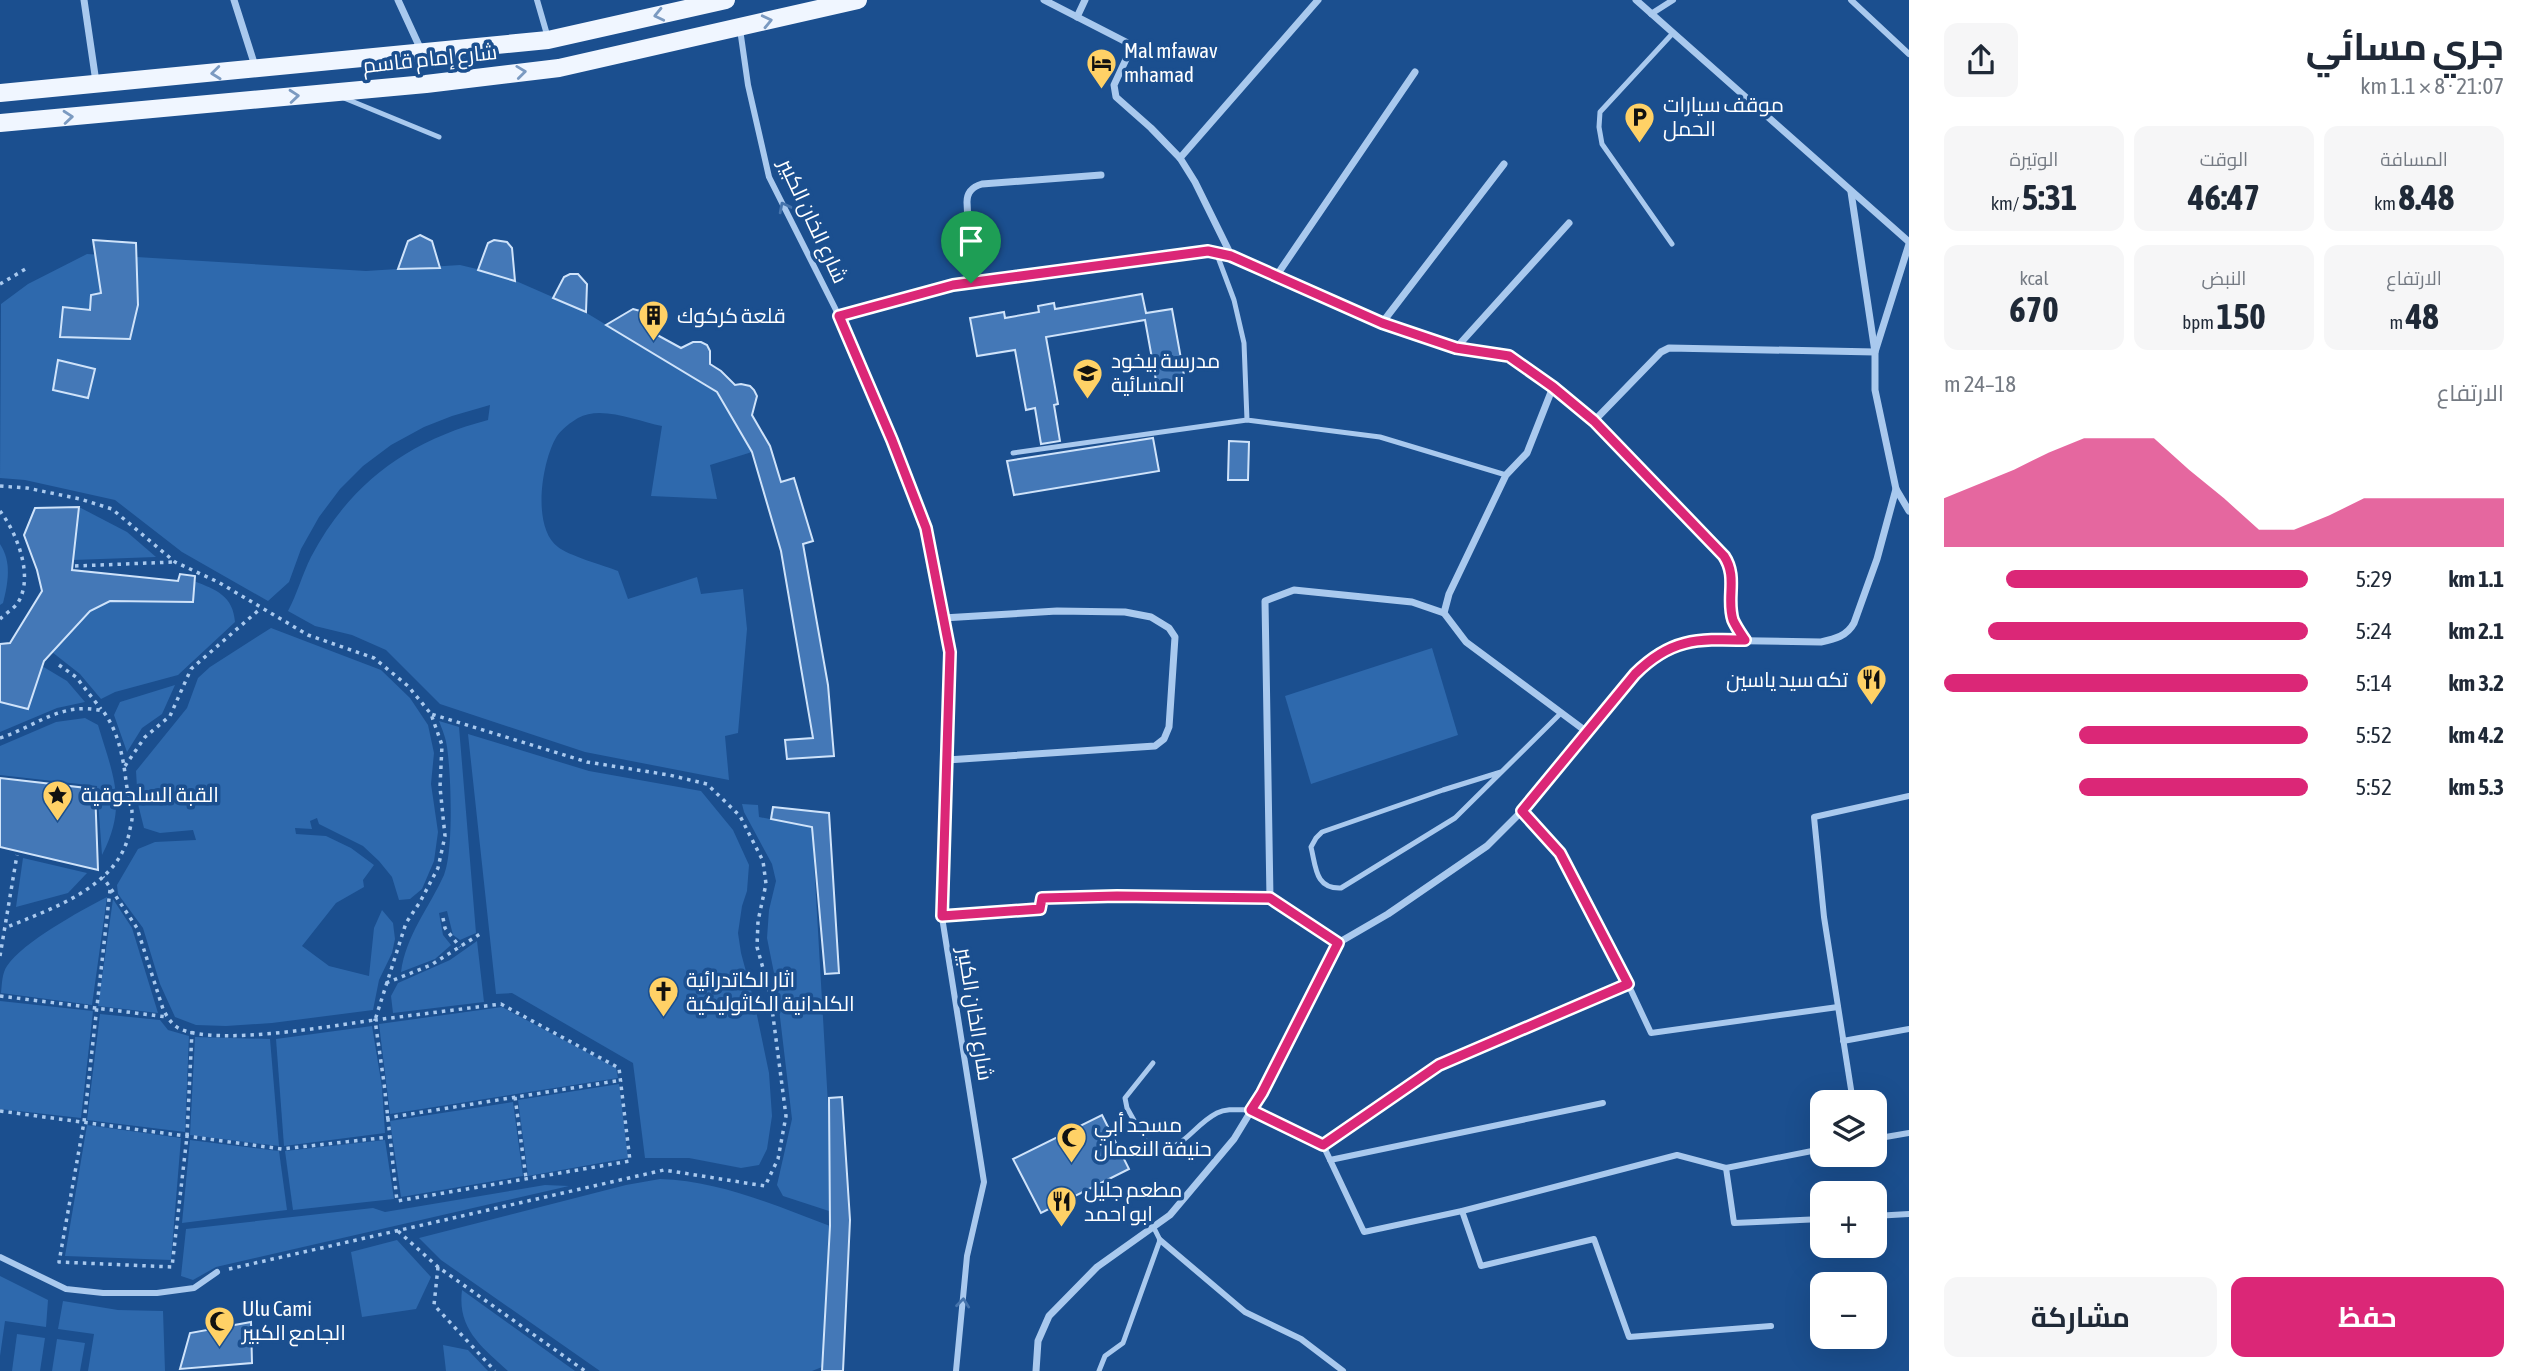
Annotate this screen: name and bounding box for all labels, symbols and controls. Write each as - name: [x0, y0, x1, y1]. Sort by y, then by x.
- one-way arrow: [653, 7, 665, 21]
- one-way arrow: [761, 14, 773, 29]
- button: share: [1944, 23, 2018, 97]
- text: جري مسائي: [2306, 25, 2504, 68]
- place label: Mal mfawav mhamad: [1124, 38, 1218, 86]
- street label: شارع إمام قاسم: [361, 39, 499, 80]
- hotel icon: Mal mfawav mhamad: [1084, 46, 1118, 90]
- one-way arrow: [210, 65, 221, 80]
- one-way arrow: [515, 65, 527, 80]
- text: 21:07 · 8 × 1.1 km: [2360, 73, 2504, 99]
- one-way arrow: [289, 89, 300, 104]
- place label: موقف سيارات الحمل: [1663, 92, 1784, 142]
- parking icon: موقف سيارات الحمل: [1623, 100, 1657, 144]
- one-way arrow: [63, 110, 74, 125]
- text: الوتيرة: [2010, 148, 2058, 170]
- text: الوقت: [2200, 148, 2248, 170]
- text: المسافة: [2380, 148, 2448, 170]
- street label: شارع الخان الكبير: [771, 154, 853, 288]
- text: 5:31: [2022, 177, 2077, 217]
- text: 46:47: [2188, 177, 2260, 217]
- text: 8.48: [2399, 177, 2454, 217]
- text: /km: [1991, 192, 2022, 214]
- text: km: [2374, 192, 2399, 214]
- one-way arrow: [778, 202, 792, 214]
- pin: [941, 211, 1001, 283]
- icon: arrive: [952, 222, 990, 260]
- text: kcal: [2020, 267, 2048, 289]
- text: النبض: [2202, 267, 2246, 289]
- text: الارتفاع: [2386, 267, 2442, 289]
- text: 670: [2009, 289, 2059, 329]
- text: 150: [2216, 296, 2266, 336]
- text: 48: [2406, 296, 2439, 336]
- building icon: قلعة كركوك: [637, 299, 671, 343]
- place label: قلعة كركوك: [677, 303, 786, 328]
- text: bpm: [2182, 311, 2216, 333]
- text: m: [2389, 311, 2406, 333]
- place label: مدرسة بيخود المسائية: [1111, 348, 1220, 396]
- school or university icon: مدرسة بيخود المسائية: [1071, 356, 1105, 400]
- text: 18–24 m: [1944, 371, 2016, 397]
- text: الارتفاع: [2437, 380, 2504, 406]
- text: 5:29: [2355, 566, 2392, 592]
- text: 1.1 km: [2448, 566, 2504, 592]
- text: 5:24: [2355, 618, 2392, 644]
- text: 2.1 km: [2448, 618, 2504, 644]
- restaurant icon: تكه سيد ياسين: [1854, 663, 1888, 707]
- place label: تكه سيد ياسين: [1726, 667, 1848, 693]
- text: 5:14: [2355, 670, 2392, 696]
- text: 3.2 km: [2448, 670, 2504, 696]
- text: 5:52: [2355, 722, 2392, 748]
- text: 4.2 km: [2448, 722, 2504, 748]
- text: 5:52: [2355, 774, 2392, 800]
- text: 5.3 km: [2448, 774, 2504, 800]
- place icon: القبة السلجوقية: [41, 778, 75, 822]
- place label: القبة السلجوقية: [81, 782, 219, 807]
- street label: شارع الخان الكبير: [950, 945, 998, 1083]
- place label: اثار الكاتدرائية الكلدانية الكاثوليكية: [686, 967, 855, 1016]
- church icon: اثار الكاتدرائية الكلدانية الكاثوليكية: [646, 975, 680, 1019]
- map controls: [1810, 1090, 1887, 1349]
- button: layers: [1810, 1090, 1887, 1167]
- place label: مسجد أبي حنيفة النعمان: [1094, 1112, 1212, 1162]
- mosque icon: مسجد أبي حنيفة النعمان: [1054, 1120, 1088, 1164]
- place label: مطعم جليل ابو احمد: [1084, 1177, 1182, 1226]
- button: +: [1810, 1181, 1887, 1258]
- restaurant icon: مطعم جليل ابو احمد: [1044, 1185, 1078, 1229]
- button: −: [1810, 1272, 1887, 1349]
- button: مشاركة: [1944, 1277, 2217, 1357]
- button: حفظ: [2231, 1277, 2504, 1357]
- place label: Ulu Cami الجامع الكبير: [241, 1296, 346, 1347]
- one-way arrow: [955, 1297, 970, 1308]
- mosque icon: Ulu Cami الجامع الكبير: [202, 1304, 236, 1348]

